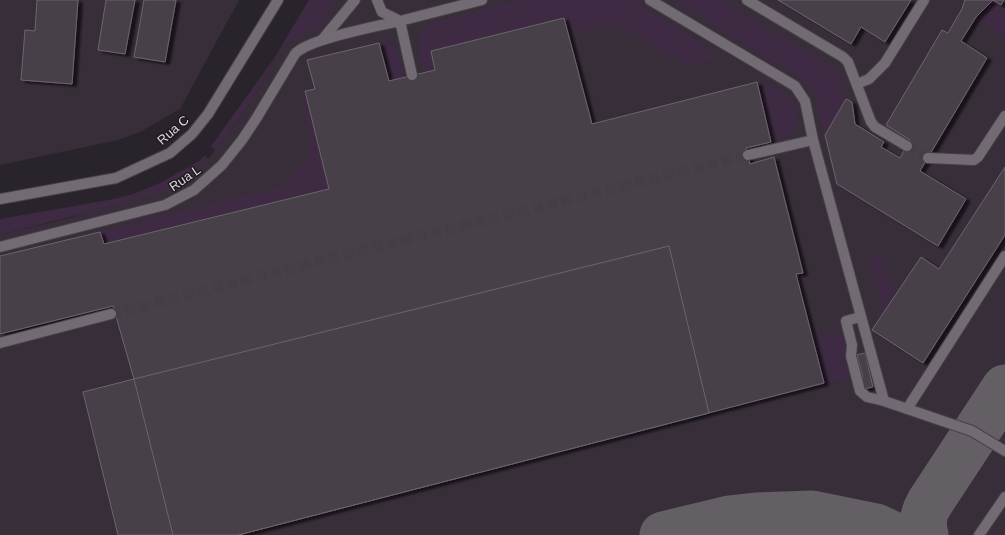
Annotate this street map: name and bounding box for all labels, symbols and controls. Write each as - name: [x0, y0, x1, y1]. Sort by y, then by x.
- street label: Rua C: [154, 112, 192, 148]
- street label: Rua L: [166, 162, 204, 194]

